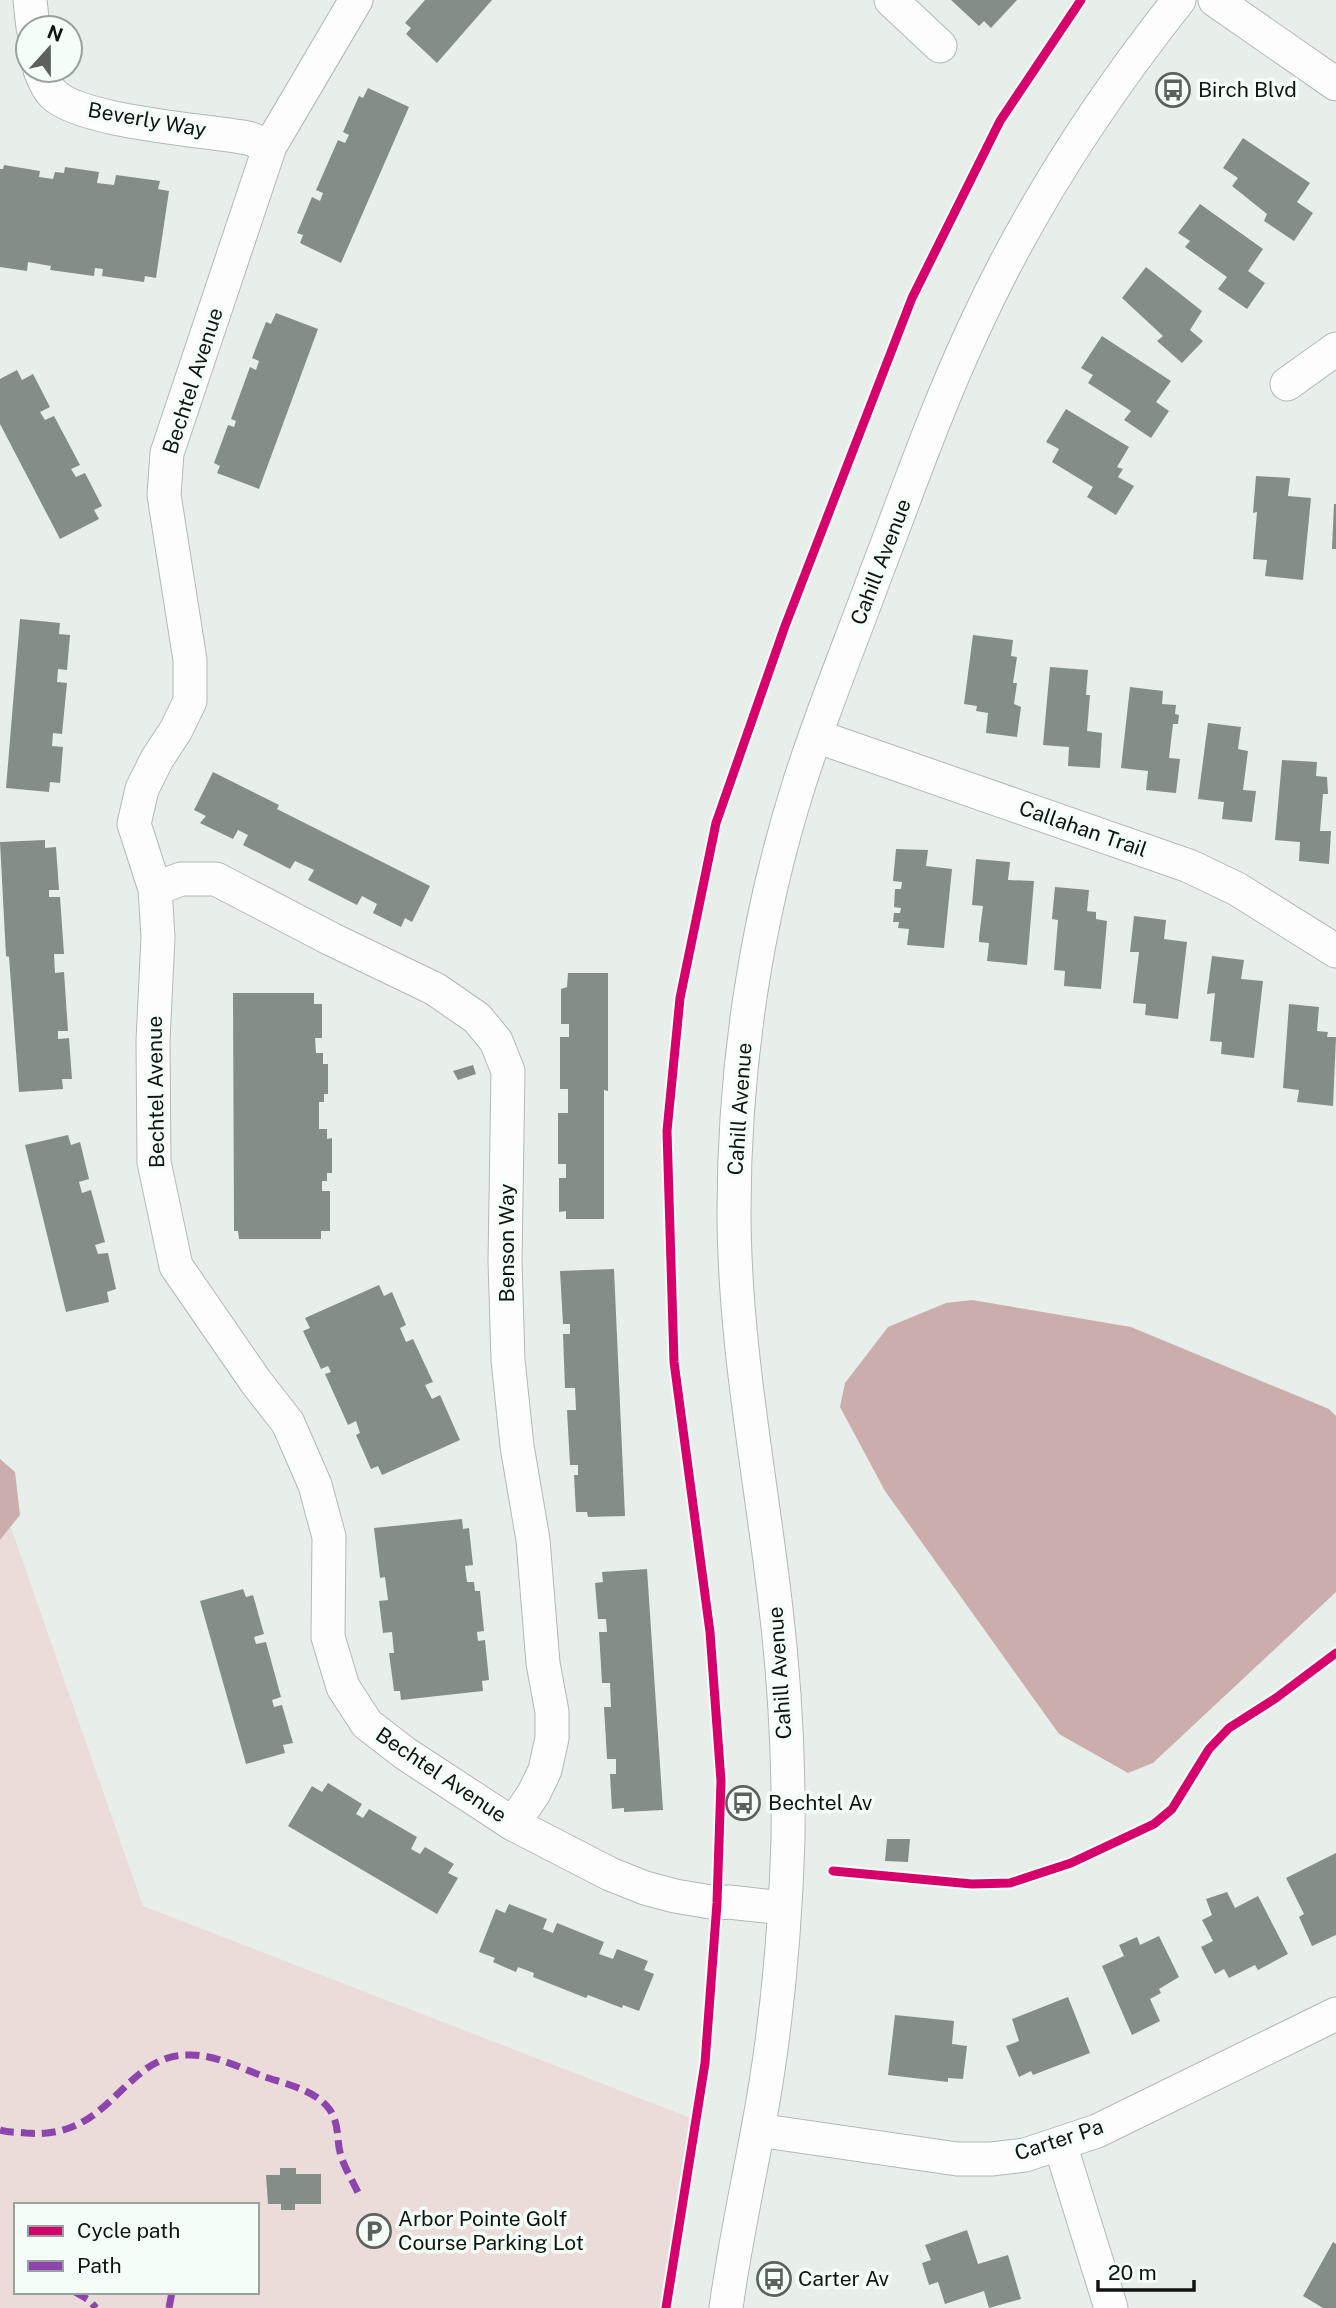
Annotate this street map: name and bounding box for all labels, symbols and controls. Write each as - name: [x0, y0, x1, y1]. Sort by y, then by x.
- north arrow: [14, 14, 84, 84]
- text: N: [44, 20, 66, 46]
- bus stop icon: Birch Blvd: [1154, 71, 1192, 109]
- place label: Birch Blvd: [1198, 77, 1297, 102]
- street label: Beverly Way: [86, 97, 208, 142]
- street label: Bechtel Avenue: [157, 305, 228, 457]
- street label: Cahill Avenue: [845, 495, 916, 628]
- street label: Callahan Trail: [1016, 795, 1150, 862]
- street label: Bechtel Avenue: [142, 1016, 169, 1168]
- street label: Cahill Avenue: [722, 1042, 757, 1176]
- street label: Benson Way: [494, 1184, 519, 1302]
- street label: Cahill Avenue: [762, 1606, 797, 1740]
- street label: Bechtel Avenue: [371, 1722, 511, 1828]
- bus stop icon: Bechtel Av: [724, 1784, 762, 1822]
- place label: Bechtel Av: [768, 1790, 873, 1815]
- street label: Carter Pa: [1011, 2113, 1106, 2166]
- legend: [14, 2203, 259, 2294]
- place label: Arbor Pointe Golf Course Parking Lot: [398, 2206, 584, 2255]
- parking icon: Arbor Pointe Golf Course Parking Lot: [355, 2212, 393, 2250]
- text: Cycle path: [77, 2218, 180, 2243]
- scale bar: [1098, 2248, 1194, 2292]
- text: Path: [77, 2253, 122, 2278]
- bus stop icon: Carter Av: [755, 2260, 793, 2298]
- text: 20 m: [1108, 2260, 1157, 2285]
- place label: Carter Av: [798, 2266, 890, 2291]

